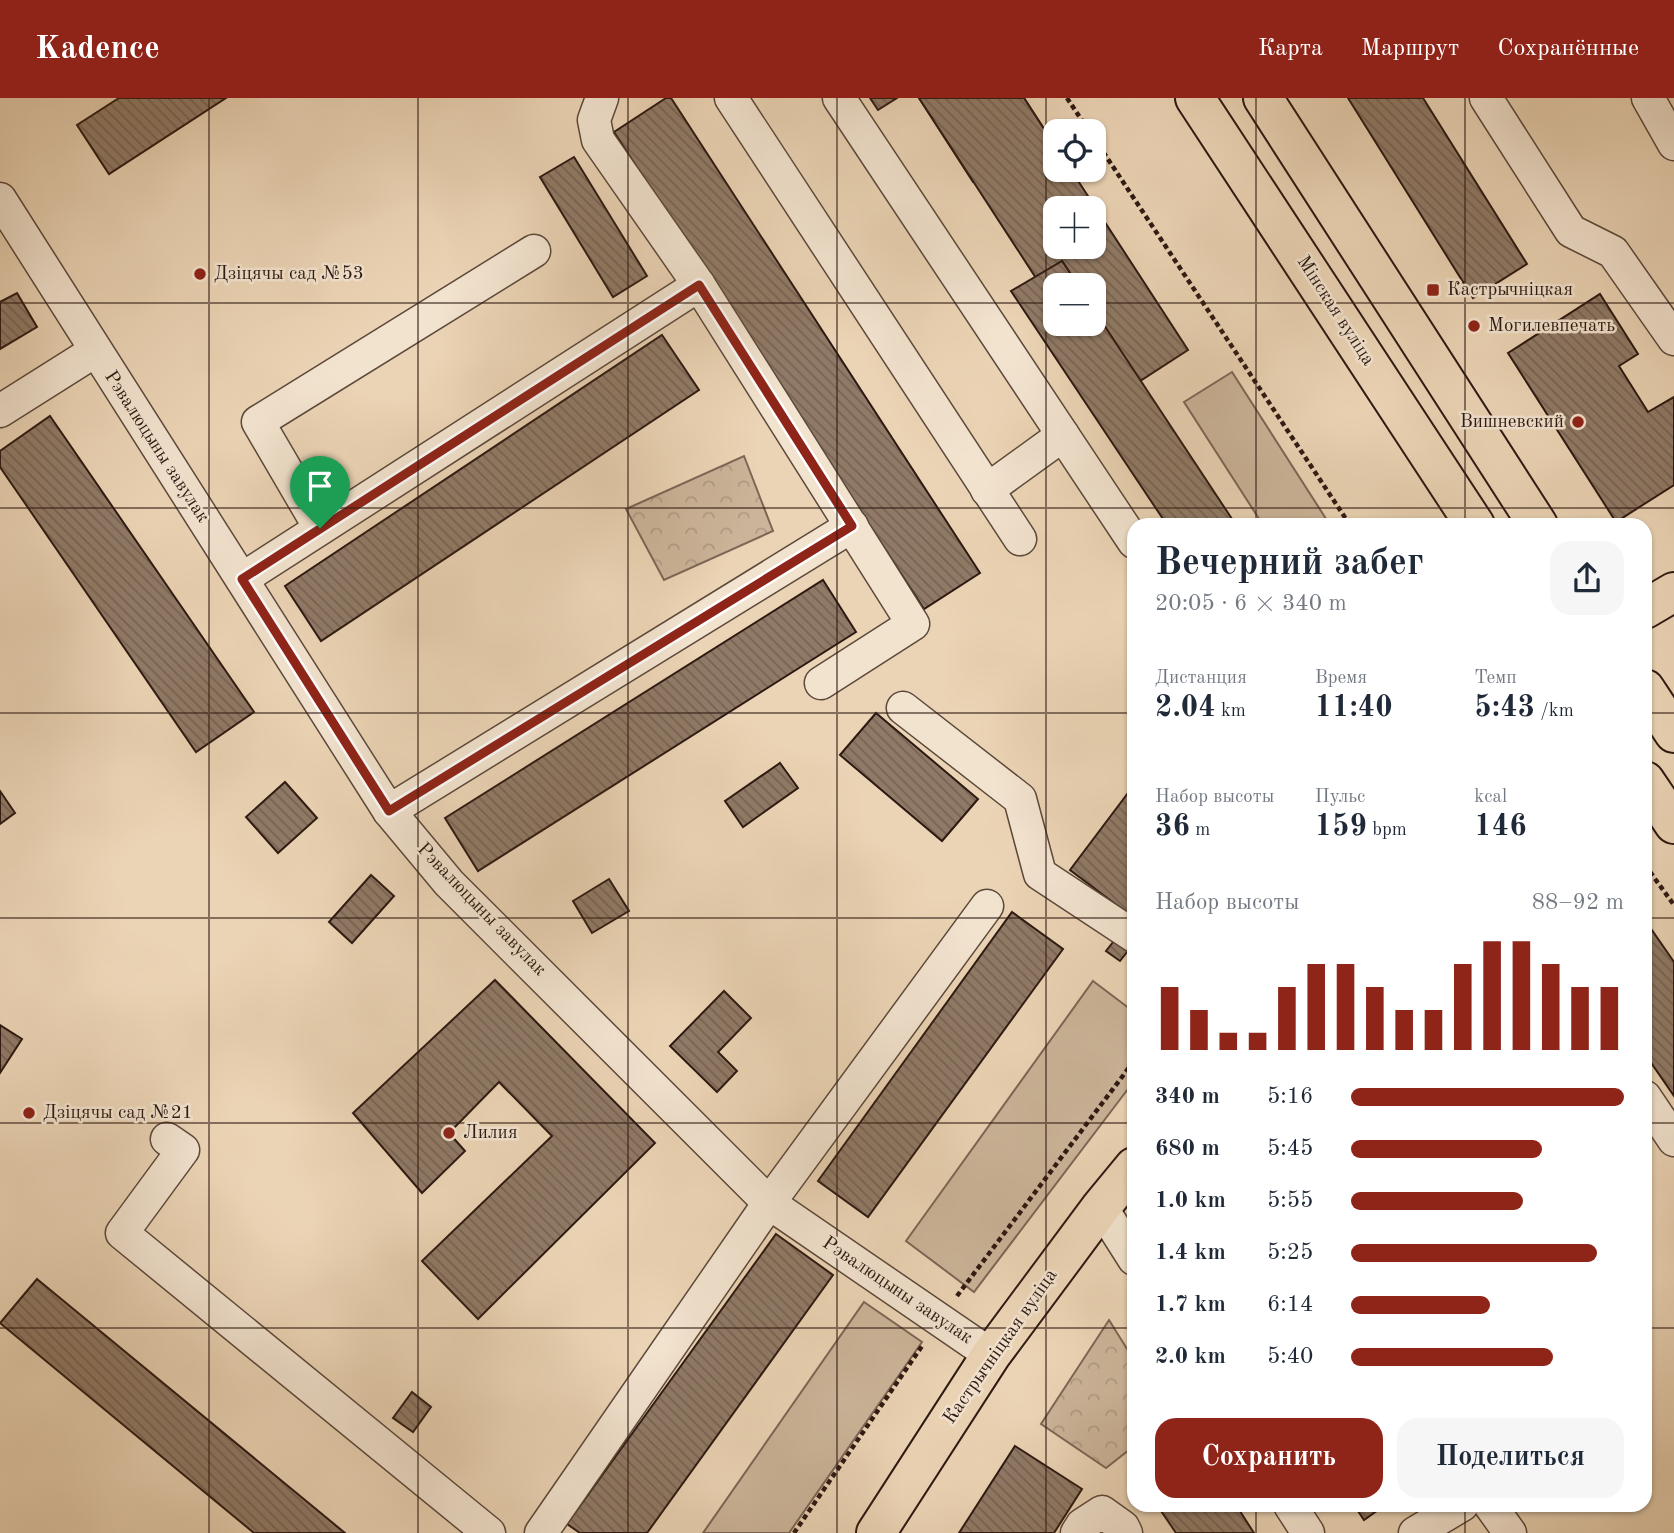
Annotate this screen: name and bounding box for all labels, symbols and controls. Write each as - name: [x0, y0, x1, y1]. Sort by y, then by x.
- text: Kadence: [35, 33, 160, 66]
- text: Карта: [1258, 37, 1323, 61]
- text: Маршрут: [1361, 37, 1459, 61]
- text: Сохранённые: [1497, 37, 1639, 61]
- map controls: [1043, 119, 1106, 336]
- button: locate: [1043, 119, 1106, 182]
- button: +: [1043, 196, 1106, 259]
- street label: Мінская вуліца: [1293, 253, 1378, 370]
- place label: Дзіцячы сад №53: [214, 265, 364, 284]
- marker: Дзіцячы сад №53: [192, 266, 208, 282]
- button: −: [1043, 273, 1106, 336]
- place label: Кастрычніцкая: [1447, 281, 1573, 300]
- marker: Кастрычніцкая: [1425, 282, 1441, 298]
- place label: Могилевпечать: [1488, 317, 1615, 336]
- marker: Могилевпечать: [1466, 318, 1482, 334]
- street label: Рэвалюцыны завулак: [100, 368, 212, 527]
- place label: Вишневский: [1460, 413, 1564, 432]
- marker: Вишневский: [1570, 414, 1586, 430]
- pin: [290, 456, 350, 528]
- icon: arrive: [301, 467, 339, 505]
- button: share: [1550, 541, 1624, 615]
- text: Вечерний забег: [1155, 545, 1424, 583]
- text: 20:05 · 6 × 340 m: [1155, 592, 1347, 615]
- text: Дистанция: [1155, 669, 1247, 688]
- text: Время: [1315, 669, 1367, 688]
- text: Темп: [1474, 669, 1517, 688]
- text: 2.04: [1155, 693, 1216, 723]
- text: 11:40: [1315, 693, 1393, 723]
- text: 5:43: [1474, 693, 1535, 723]
- text: km: [1216, 702, 1246, 721]
- text: /km: [1535, 702, 1574, 721]
- text: Набор высоты: [1155, 788, 1274, 807]
- text: Пульс: [1315, 788, 1365, 807]
- text: kcal: [1474, 788, 1507, 807]
- text: 36: [1155, 812, 1190, 842]
- text: 159: [1315, 812, 1367, 842]
- text: 146: [1474, 812, 1527, 842]
- text: m: [1190, 821, 1210, 840]
- text: bpm: [1367, 821, 1407, 840]
- street label: Рэвалюцыны завулак: [413, 840, 550, 980]
- text: Набор высоты: [1155, 891, 1299, 914]
- text: 88–92 m: [1532, 891, 1624, 914]
- text: 340 m: [1155, 1085, 1220, 1108]
- text: 5:16: [1267, 1085, 1313, 1108]
- place label: Дзіцячы сад №21: [43, 1104, 193, 1123]
- marker: Дзіцячы сад №21: [21, 1105, 37, 1121]
- place label: Лилия: [463, 1124, 518, 1143]
- marker: Лилия: [441, 1125, 457, 1141]
- text: 680 m: [1155, 1137, 1220, 1160]
- text: 5:45: [1267, 1137, 1313, 1160]
- text: 1.0 km: [1155, 1189, 1226, 1212]
- text: 5:55: [1267, 1189, 1313, 1212]
- street label: Рэвалюцыны завулак: [818, 1234, 976, 1349]
- text: 1.4 km: [1155, 1241, 1226, 1264]
- text: 5:25: [1267, 1241, 1313, 1264]
- street label: Кастрычніцкая вуліца: [940, 1266, 1062, 1428]
- text: 1.7 km: [1155, 1293, 1226, 1316]
- text: 6:14: [1267, 1293, 1313, 1316]
- text: 2.0 km: [1155, 1345, 1226, 1368]
- text: 5:40: [1267, 1345, 1313, 1368]
- button: Сохранить: [1155, 1418, 1383, 1498]
- button: Поделиться: [1397, 1418, 1624, 1498]

